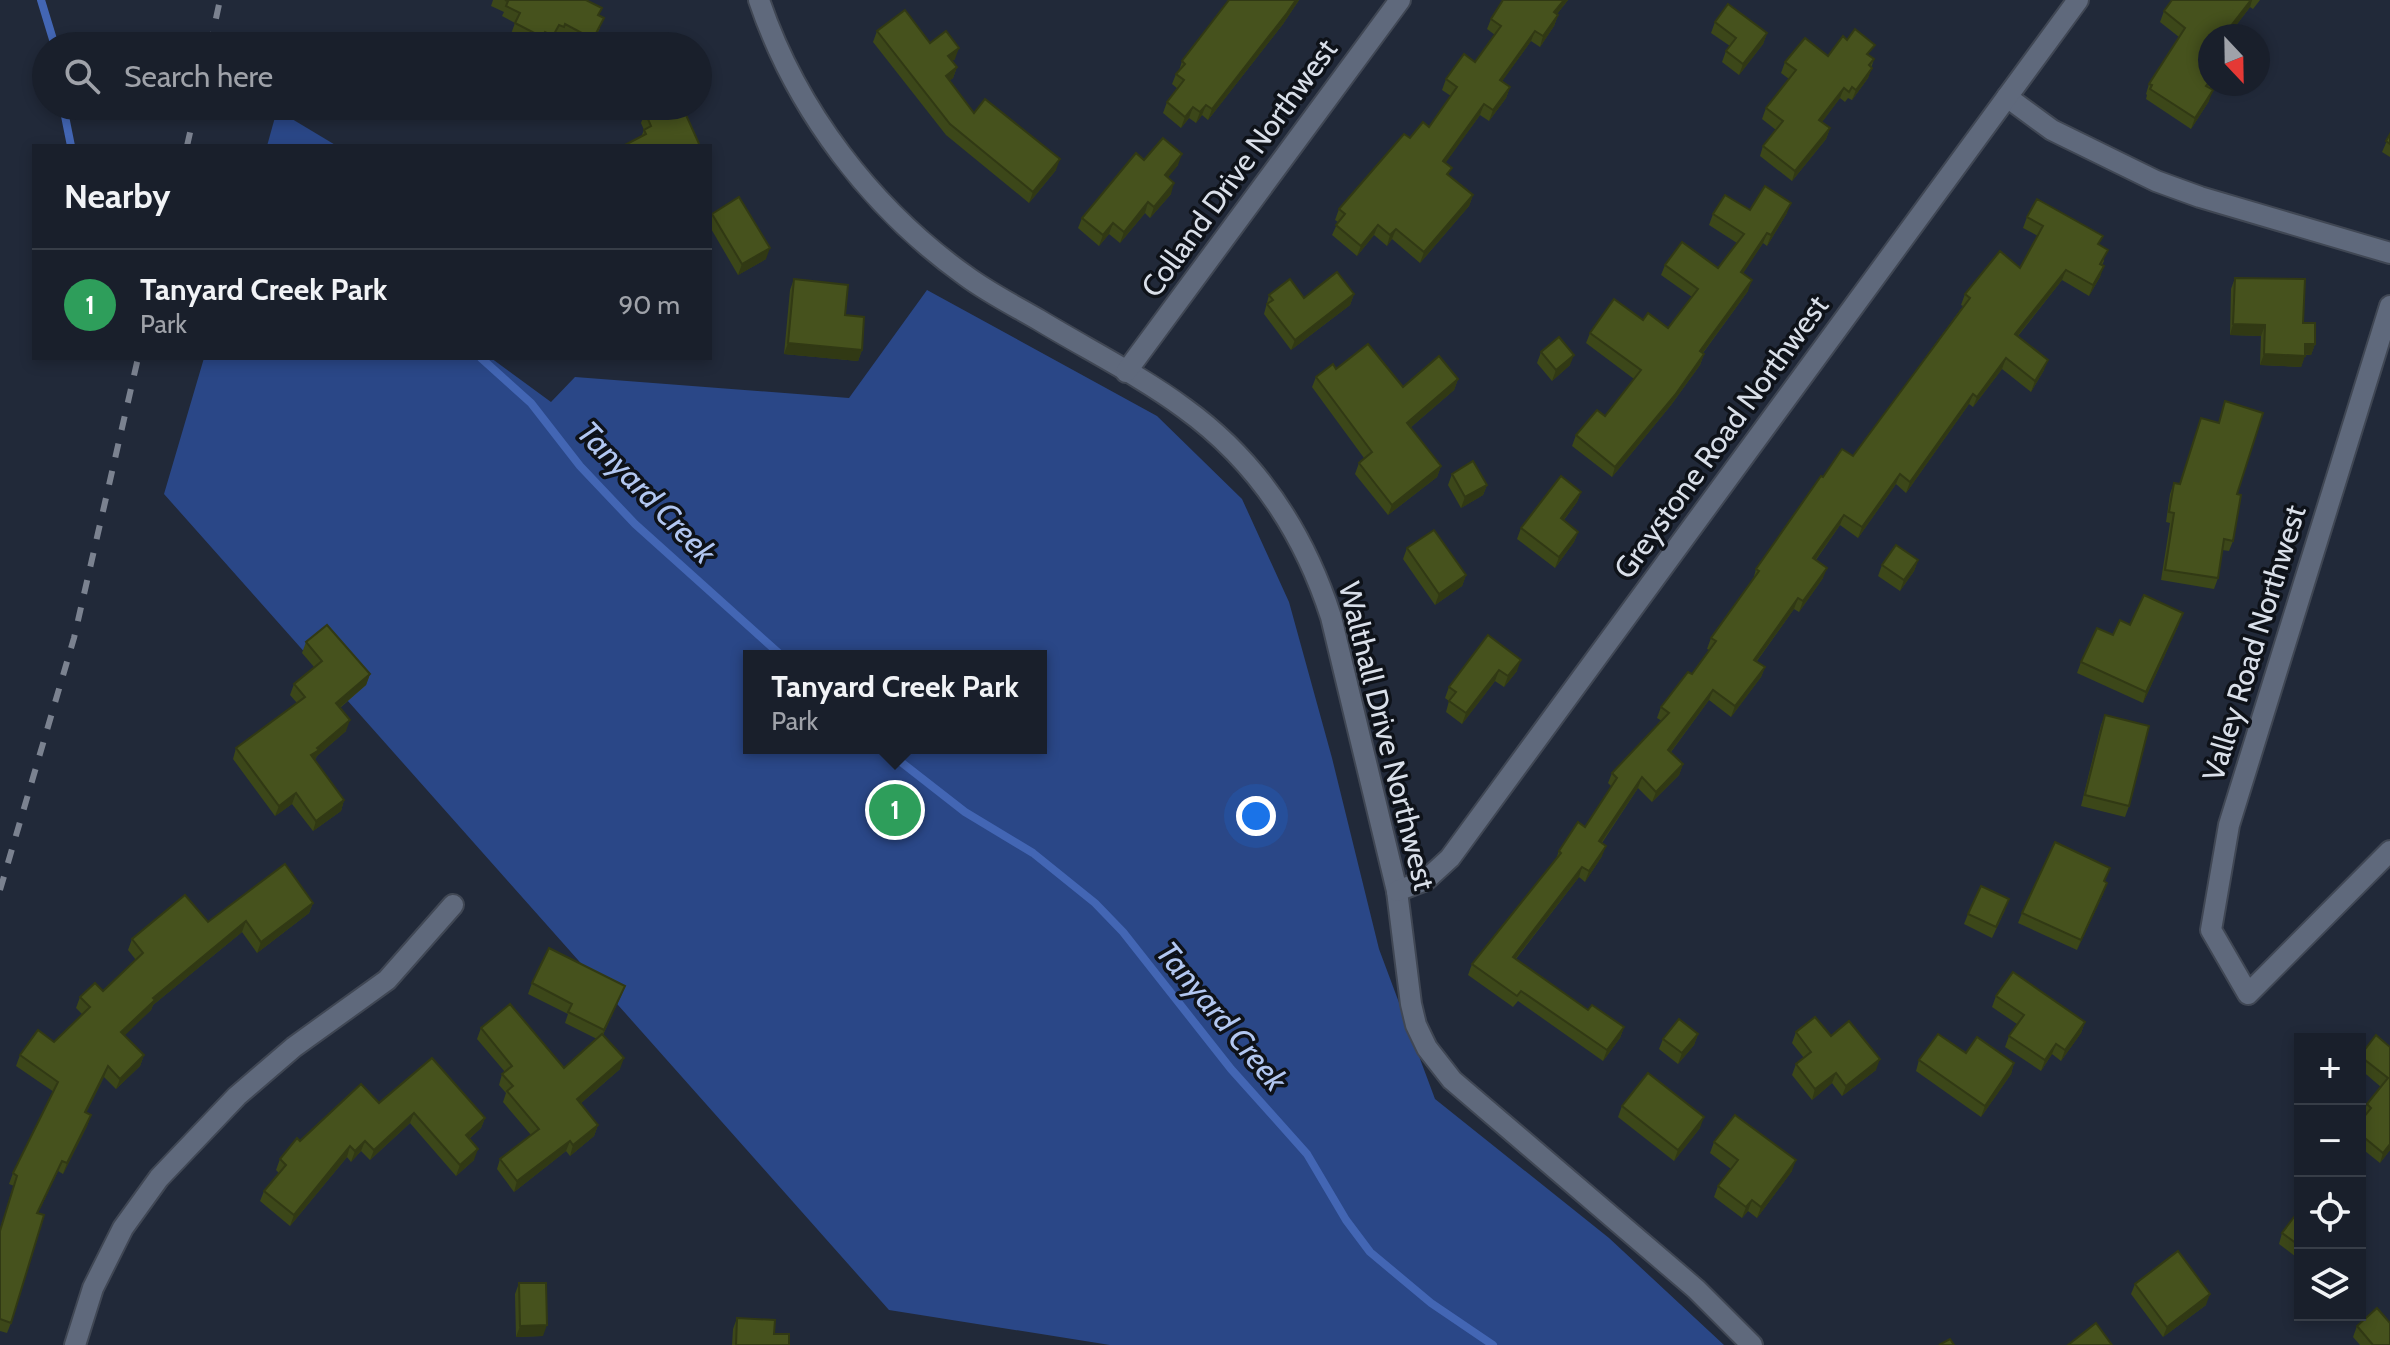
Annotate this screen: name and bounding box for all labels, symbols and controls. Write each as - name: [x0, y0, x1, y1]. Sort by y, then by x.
- north arrow: [2198, 24, 2270, 96]
- search box: [32, 32, 712, 120]
- street label: Colland Drive Northwest: [1133, 32, 1345, 304]
- icon: search: [60, 54, 104, 98]
- text: Search here: [124, 58, 273, 95]
- text: Nearby: [64, 175, 171, 217]
- text: Tanyard Creek Park: [140, 271, 387, 308]
- street label: Greystone Road Northwest: [1606, 288, 1836, 586]
- text: 1: [85, 289, 95, 321]
- text: 90 m: [618, 289, 680, 321]
- text: Park: [140, 308, 187, 340]
- water label: Tanyard Creek: [569, 413, 725, 572]
- street label: Valley Road Northwest: [2194, 500, 2314, 786]
- street label: Walthall Drive Northwest: [1331, 578, 1443, 894]
- popup: [743, 650, 1047, 754]
- text: Tanyard Creek Park: [771, 668, 1019, 705]
- text: Park: [771, 705, 818, 737]
- pin: 1: [869, 780, 921, 840]
- your location: [1236, 796, 1276, 836]
- water label: Tanyard Creek: [1148, 933, 1297, 1100]
- map controls: [2294, 1033, 2366, 1321]
- button: +: [2294, 1033, 2366, 1105]
- button: −: [2294, 1105, 2366, 1177]
- button: locate: [2294, 1177, 2366, 1249]
- button: layers: [2294, 1249, 2366, 1321]

